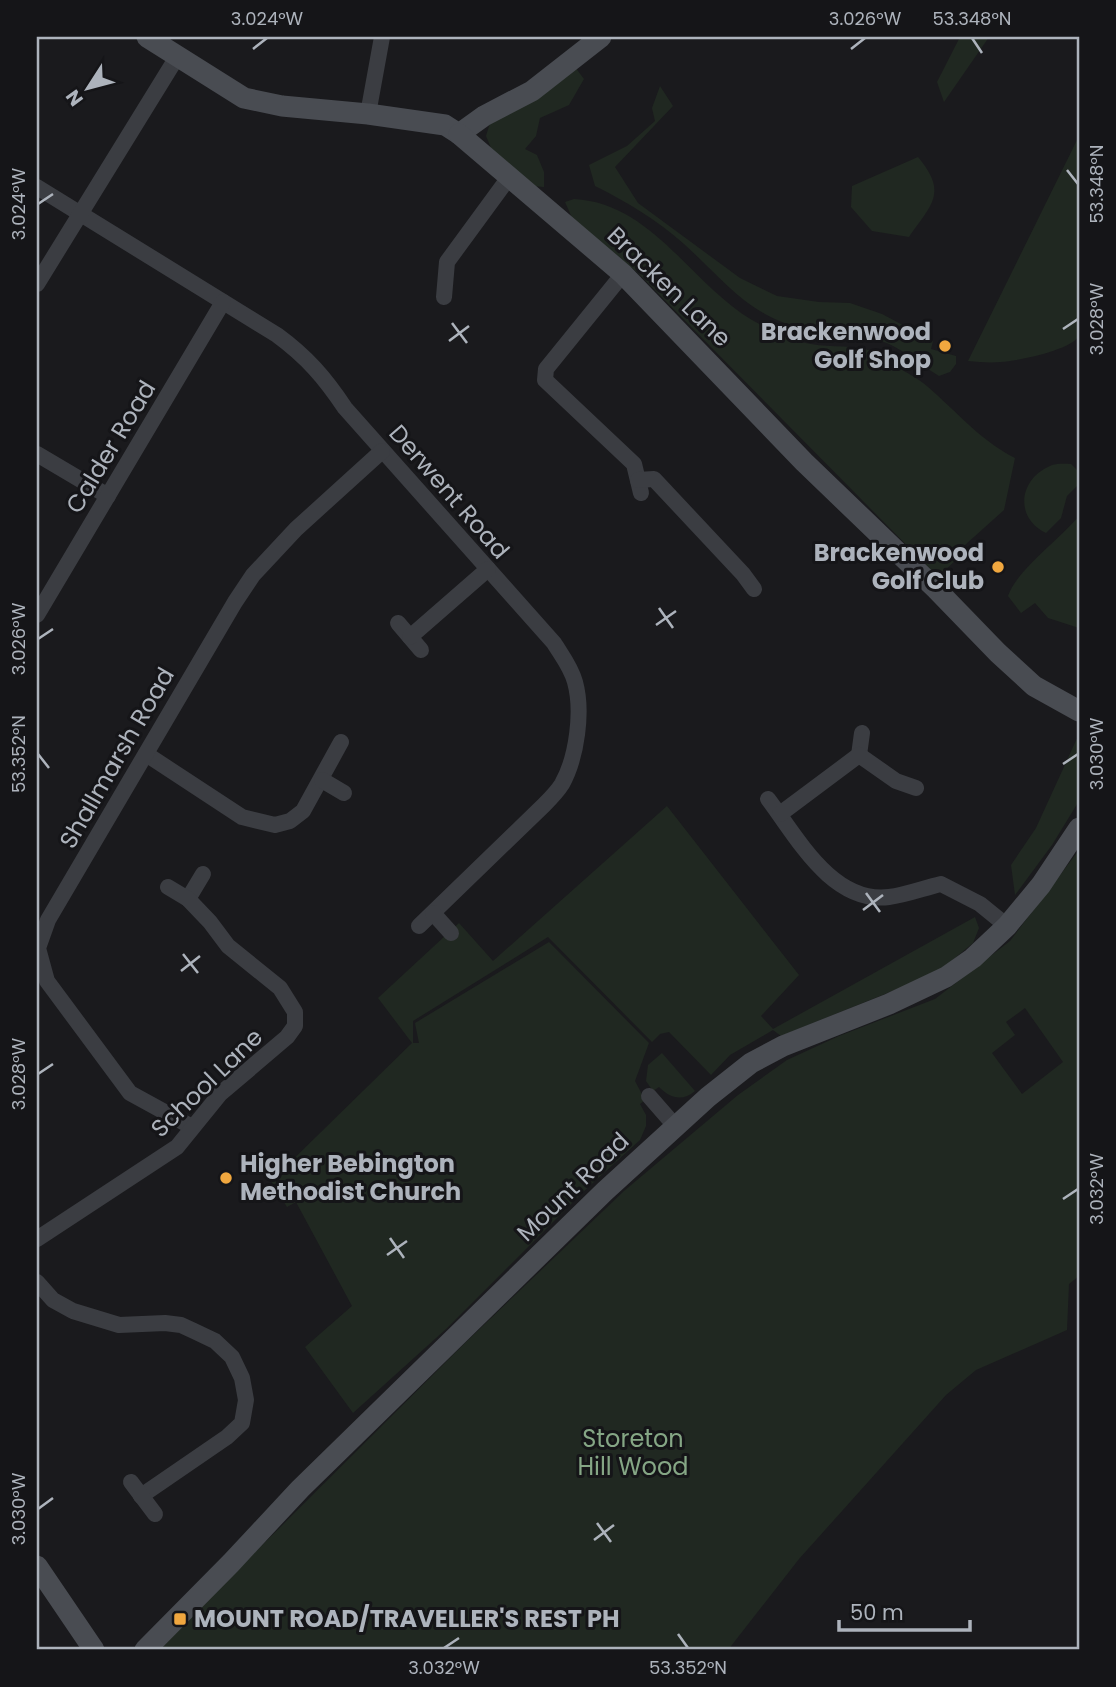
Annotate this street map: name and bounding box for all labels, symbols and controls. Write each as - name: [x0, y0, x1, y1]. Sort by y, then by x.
- text: 3.024°W: [231, 6, 304, 31]
- text: 3.026°W: [829, 6, 902, 31]
- text: 53.348°N: [932, 6, 1012, 31]
- north arrow: [52, 52, 122, 122]
- text: N: [60, 84, 90, 111]
- text: 53.348°N: [1084, 144, 1109, 224]
- text: 3.024°W: [6, 167, 31, 240]
- street label: Bracken Lane: [600, 219, 738, 354]
- text: 3.028°W: [1084, 282, 1109, 355]
- place label: Brackenwood Golf Shop: [761, 315, 931, 376]
- marker: Brackenwood Golf Shop: [937, 338, 953, 354]
- street label: Calder Road: [58, 374, 163, 519]
- street label: Derwent Road: [382, 417, 517, 566]
- place label: Brackenwood Golf Club: [814, 536, 984, 597]
- marker: Brackenwood Golf Club: [990, 559, 1006, 575]
- text: 3.026°W: [6, 602, 31, 675]
- street label: Shallmarsh Road: [51, 661, 182, 854]
- text: 53.352°N: [6, 715, 31, 793]
- text: 3.030°W: [1084, 717, 1109, 790]
- street label: School Lane: [143, 1021, 270, 1144]
- text: 3.028°W: [6, 1037, 31, 1110]
- street label: Mount Road: [509, 1125, 636, 1249]
- place label: Higher Bebington Methodist Church: [240, 1147, 461, 1208]
- text: 3.032°W: [1084, 1153, 1109, 1225]
- marker: Higher Bebington Methodist Church: [218, 1170, 234, 1186]
- park label: Storeton Hill Wood: [577, 1422, 689, 1483]
- text: 3.030°W: [6, 1472, 31, 1545]
- scale bar: [839, 1589, 971, 1633]
- text: 50 m: [850, 1598, 904, 1627]
- place label: MOUNT ROAD/TRAVELLER'S REST PH: [194, 1602, 620, 1635]
- marker: MOUNT ROAD/TRAVELLER'S REST PH: [172, 1611, 188, 1627]
- text: 3.032°W: [408, 1655, 480, 1680]
- text: 53.352°N: [649, 1655, 727, 1680]

